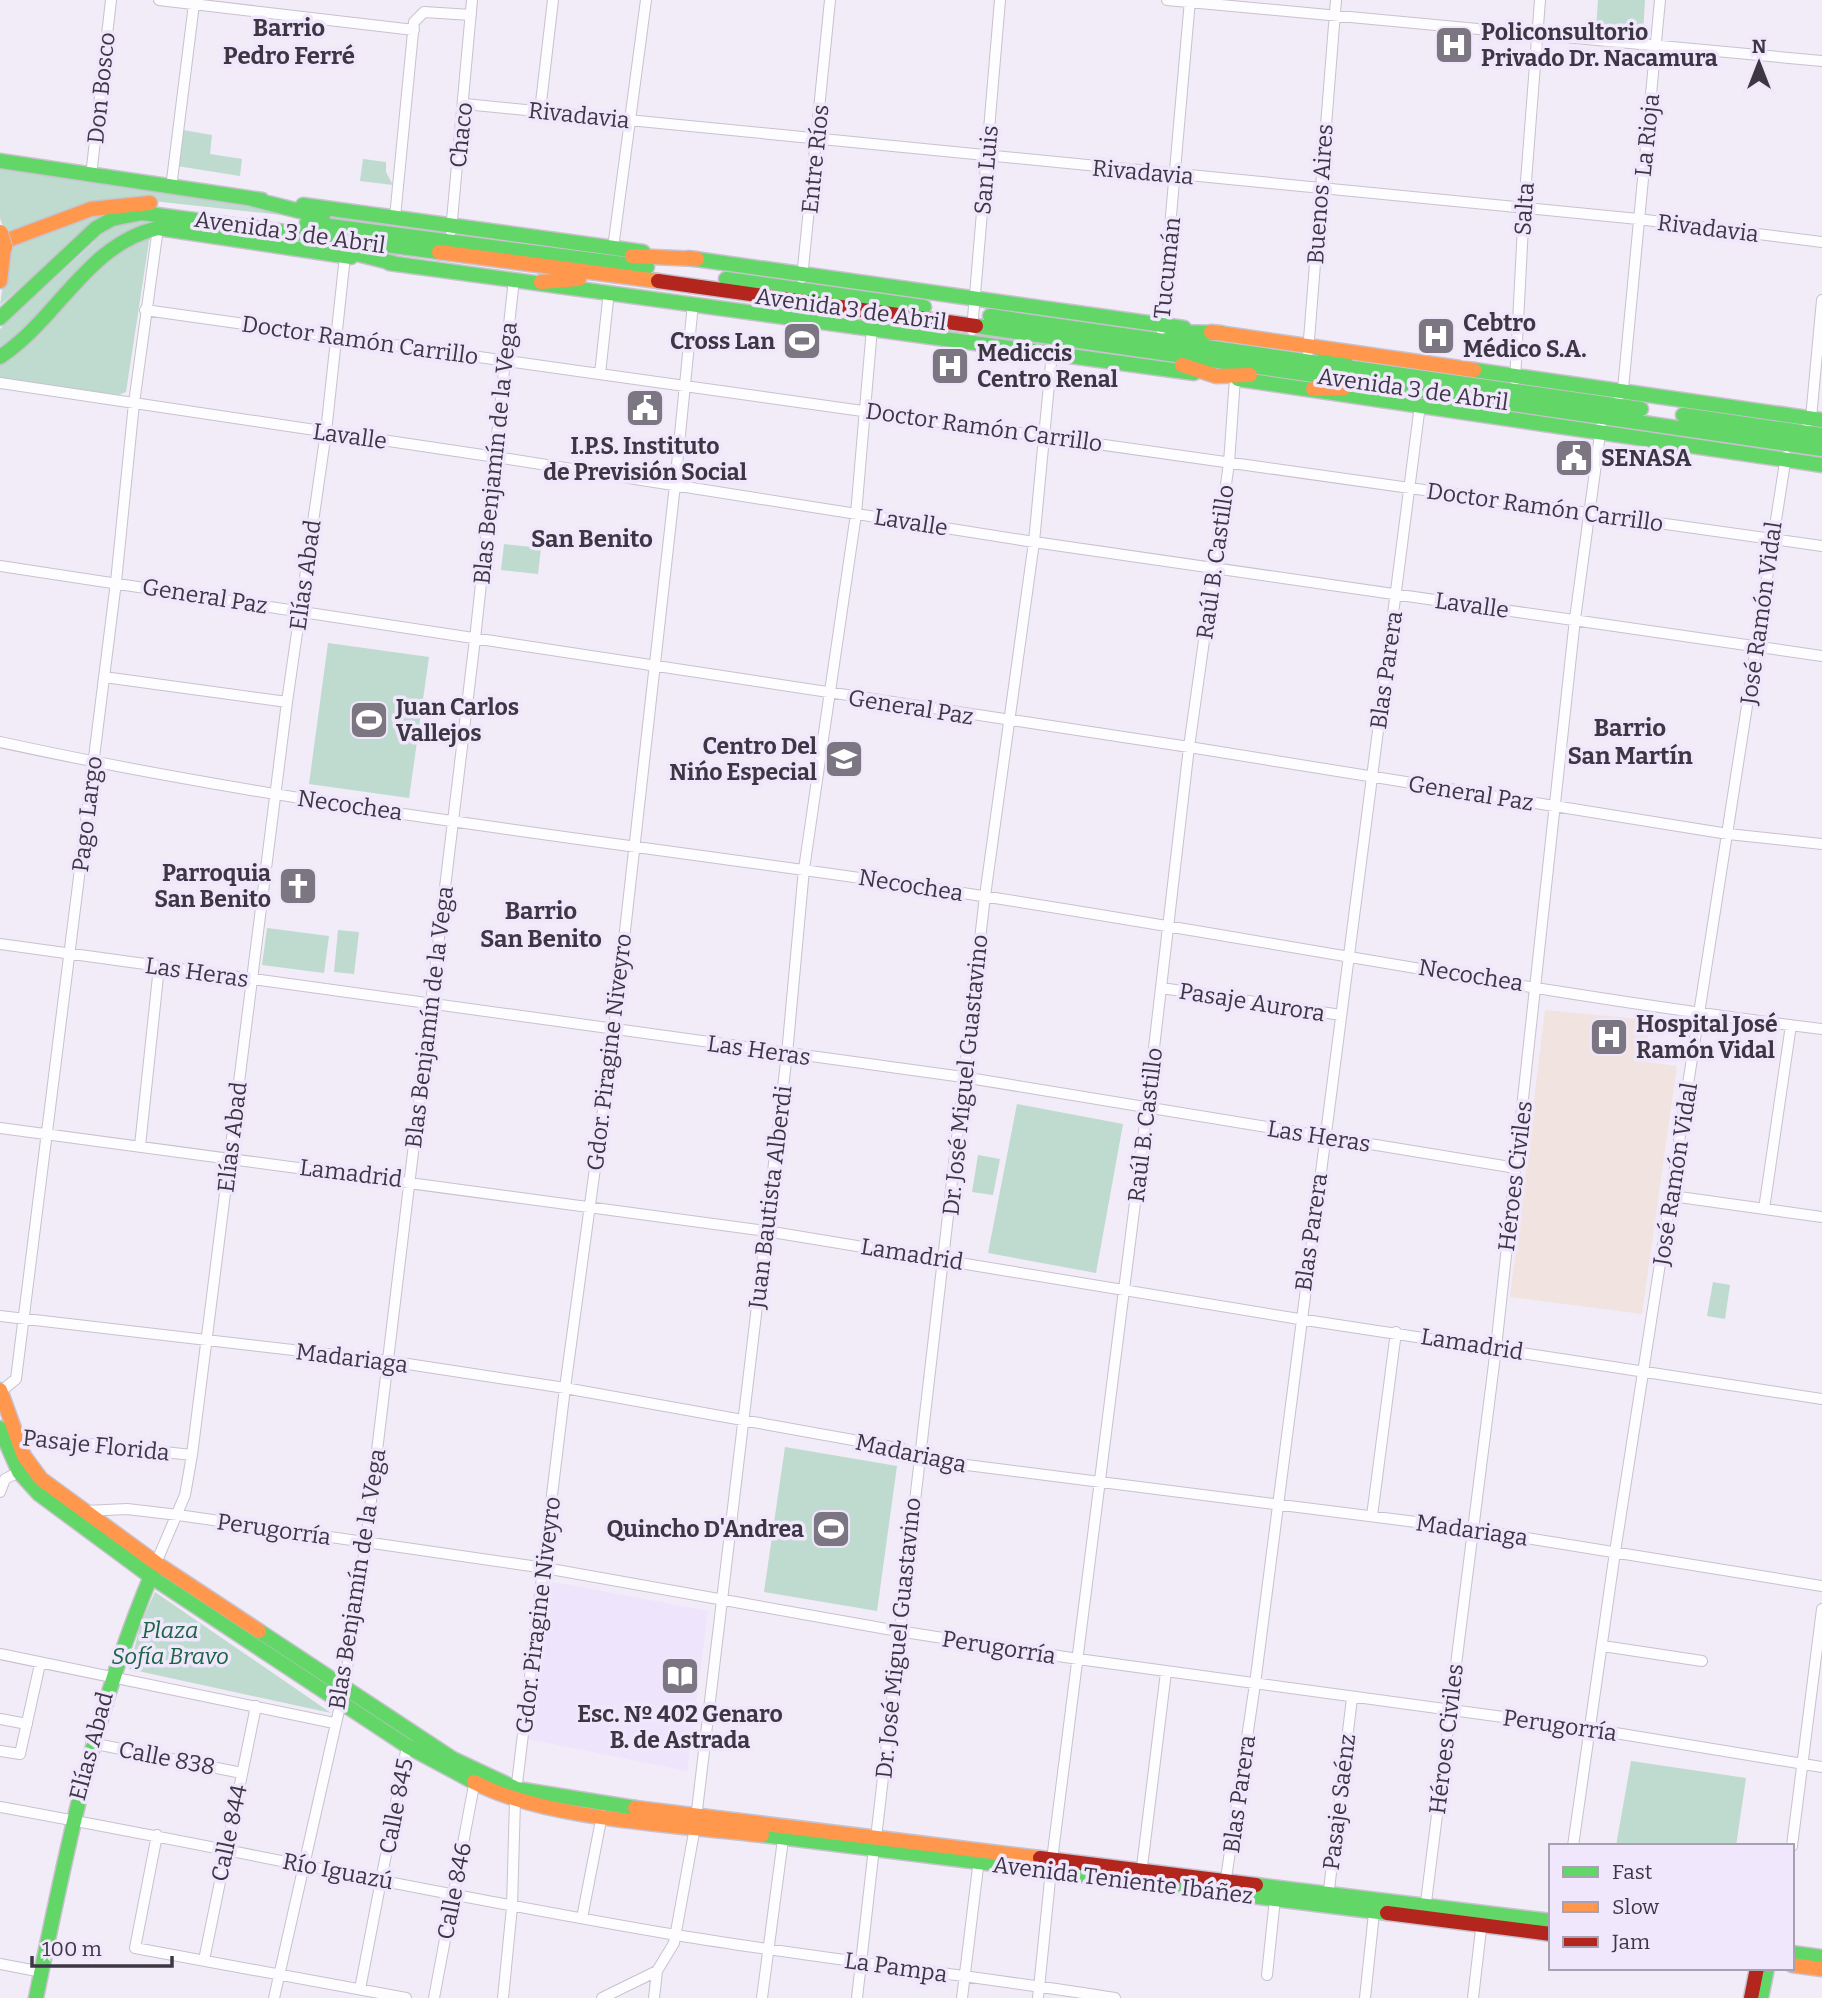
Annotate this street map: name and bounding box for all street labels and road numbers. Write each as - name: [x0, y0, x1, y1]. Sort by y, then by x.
- street label: Don Bosco: [81, 31, 121, 145]
- street label: La Rioja: [1629, 92, 1665, 178]
- street label: Rivadavia: [527, 96, 632, 134]
- street label: Chaco: [444, 101, 478, 169]
- street label: Entre Ríos: [795, 103, 835, 215]
- street label: Buenos Aires: [1301, 123, 1339, 265]
- street label: San Luis: [968, 124, 1004, 216]
- street label: Rivadavia: [1091, 154, 1195, 190]
- street label: Salta: [1508, 181, 1540, 236]
- street label: Avenida 3 de Abril: [193, 205, 388, 259]
- street label: Rivadavia: [1656, 208, 1761, 248]
- street label: Tucumán: [1148, 215, 1186, 320]
- street label: Avenida 3 de Abril: [754, 282, 949, 336]
- street label: Doctor Ramón Carrillo: [240, 310, 480, 370]
- street label: Blas Benjamín de la Vega: [467, 320, 523, 586]
- street label: Avenida 3 de Abril: [1316, 362, 1511, 416]
- street label: Doctor Ramón Carrillo: [864, 397, 1104, 457]
- street label: Lavalle: [311, 417, 389, 455]
- street label: Doctor Ramón Carrillo: [1425, 477, 1665, 537]
- street label: Raúl B. Castillo: [1190, 483, 1240, 641]
- street label: Lavalle: [872, 502, 950, 542]
- street label: Elías Abad: [283, 518, 327, 632]
- street label: José Ramón Vidal: [1734, 519, 1788, 707]
- street label: General Paz: [140, 572, 270, 620]
- street label: Lavalle: [1433, 586, 1511, 624]
- street label: Blas Parera: [1364, 609, 1408, 731]
- street label: General Paz: [846, 683, 976, 731]
- street label: Pago Largo: [66, 754, 108, 874]
- street label: General Paz: [1406, 769, 1536, 817]
- street label: Necochea: [296, 784, 405, 826]
- street label: Necochea: [857, 863, 966, 907]
- street label: Blas Benjamín de la Vega: [399, 884, 459, 1150]
- street label: Gdor. Piragine Niveyro: [581, 932, 637, 1172]
- street label: Dr. José Miguel Guastavino: [936, 933, 994, 1217]
- street label: Las Heras: [144, 951, 250, 993]
- street label: Necochea: [1417, 953, 1526, 997]
- street label: Pasaje Aurora: [1177, 977, 1327, 1027]
- street label: Las Heras: [706, 1029, 812, 1071]
- street label: Raúl B. Castillo: [1122, 1046, 1168, 1204]
- street label: Elías Abad: [211, 1080, 253, 1194]
- street label: José Ramón Vidal: [1647, 1080, 1703, 1268]
- street label: Juan Bautista Alberdi: [742, 1084, 798, 1311]
- street label: Héroes Civiles: [1492, 1099, 1538, 1253]
- street label: Las Heras: [1265, 1114, 1373, 1158]
- street label: Lamadrid: [298, 1153, 404, 1193]
- street label: Blas Parera: [1289, 1171, 1333, 1293]
- street label: Lamadrid: [859, 1232, 966, 1276]
- street label: Lamadrid: [1419, 1322, 1526, 1366]
- street label: Madariaga: [294, 1337, 410, 1379]
- street label: Pasaje Florida: [21, 1423, 171, 1467]
- street label: Madariaga: [853, 1428, 969, 1479]
- street label: Blas Benjamín de la Vega: [323, 1446, 392, 1711]
- street label: Gdor. Piragine Niveyro: [510, 1495, 566, 1735]
- street label: Dr. José Miguel Guastavino: [869, 1496, 927, 1780]
- street label: Perugorría: [215, 1507, 333, 1551]
- street label: Madariaga: [1414, 1508, 1530, 1552]
- street label: Perugorría: [940, 1624, 1058, 1670]
- street label: Héroes Civiles: [1423, 1662, 1469, 1816]
- street label: Elías Abad: [63, 1688, 119, 1803]
- street label: Perugorría: [1501, 1703, 1619, 1747]
- street label: Pasaje Saénz: [1317, 1732, 1361, 1872]
- street label: Blas Parera: [1217, 1733, 1261, 1855]
- street label: Calle 838: [116, 1735, 218, 1781]
- street label: Calle 845: [373, 1756, 419, 1856]
- street label: Calle 844: [205, 1782, 253, 1884]
- street label: Calle 846: [431, 1840, 477, 1942]
- street label: Río Iguazú: [280, 1847, 396, 1895]
- street label: Avenida Teniente Ibáñez: [991, 1850, 1255, 1910]
- street label: La Pampa: [843, 1946, 950, 1988]

